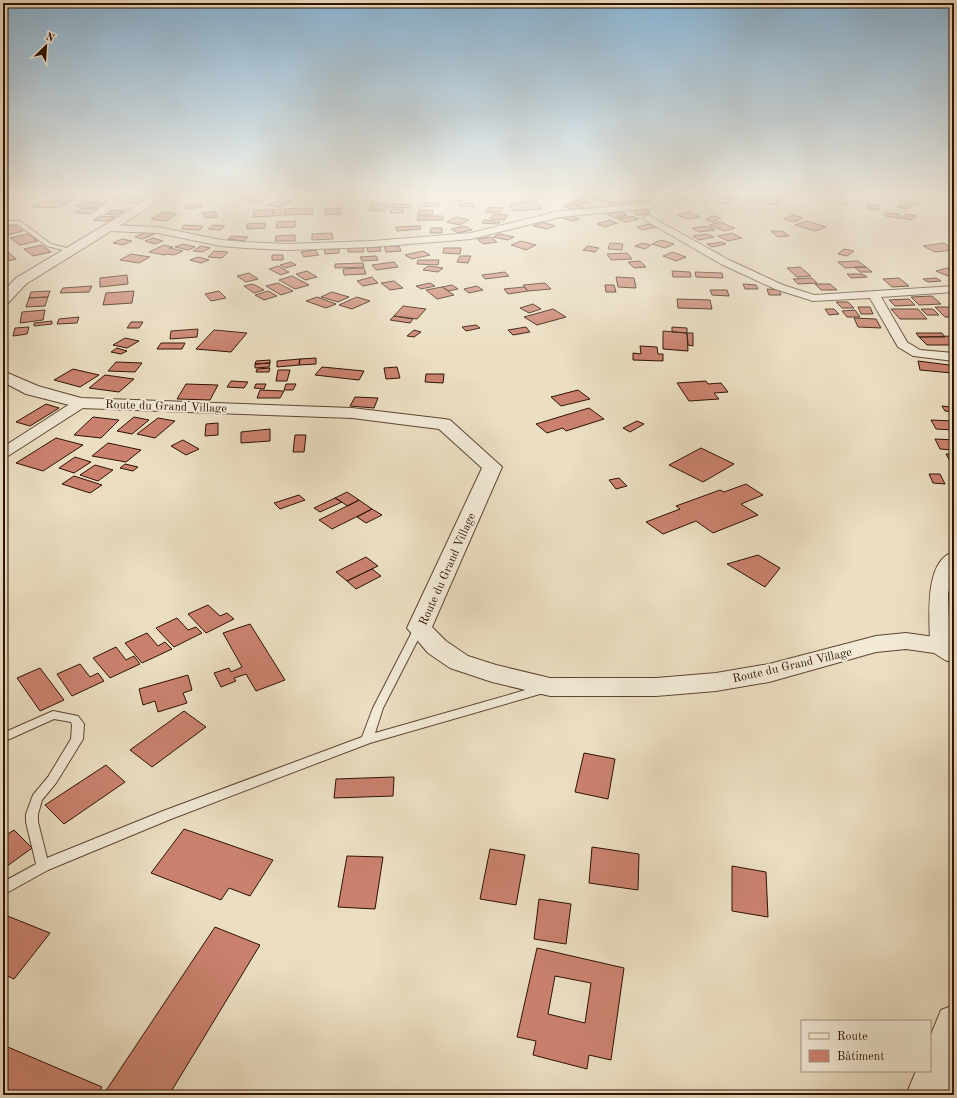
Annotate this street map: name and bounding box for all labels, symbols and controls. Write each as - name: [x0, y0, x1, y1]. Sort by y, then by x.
- north arrow: [26, 26, 66, 66]
- text: N: [43, 32, 56, 45]
- street label: Route du Grand Village: [105, 399, 228, 415]
- street label: Route du Grand Village: [418, 511, 478, 628]
- street label: Route du Grand Village: [731, 646, 853, 686]
- legend: [801, 1020, 931, 1072]
- text: Route: [837, 1031, 868, 1043]
- text: Bâtiment: [837, 1051, 884, 1063]

